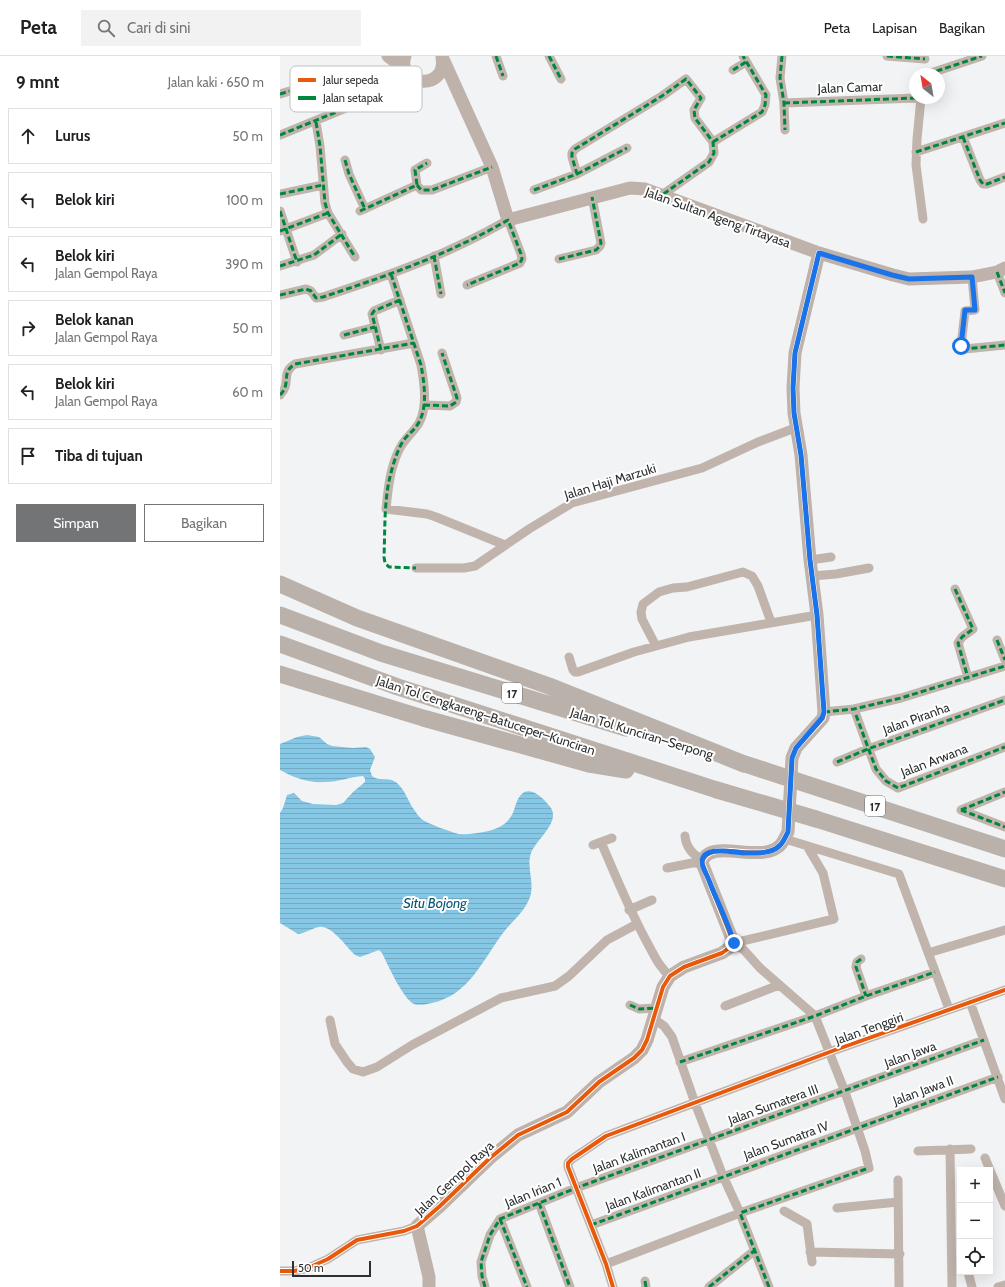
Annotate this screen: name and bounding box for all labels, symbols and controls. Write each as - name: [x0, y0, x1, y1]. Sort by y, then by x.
- search box: [81, 10, 361, 46]
- text: Peta: [20, 16, 57, 39]
- icon: search: [95, 17, 117, 39]
- text: Cari di sini: [127, 19, 190, 37]
- text: Peta: [824, 19, 850, 37]
- text: Lapisan: [872, 19, 917, 37]
- text: Bagikan: [939, 19, 985, 37]
- legend: [290, 66, 422, 112]
- north arrow: [909, 68, 945, 104]
- text: 9 mnt: [16, 72, 59, 92]
- text: Jalur sepeda: [322, 73, 379, 87]
- text: Jalan kaki · 650 m: [168, 74, 264, 90]
- street label: Jalan Camar: [816, 78, 884, 96]
- text: Jalan setapak: [322, 91, 383, 105]
- icon: ahead: [17, 125, 39, 147]
- text: Lurus: [55, 127, 90, 145]
- text: 50 m: [233, 128, 263, 144]
- street label: Jalan Sultan Ageng Tirtayasa: [642, 183, 793, 251]
- icon: left: [17, 189, 39, 211]
- text: Belok kiri: [55, 191, 115, 209]
- text: 100 m: [226, 192, 263, 208]
- text: Belok kiri: [55, 247, 115, 265]
- icon: left: [17, 253, 39, 275]
- text: 390 m: [225, 256, 263, 272]
- text: Jalan Gempol Raya: [55, 265, 158, 281]
- text: Belok kanan: [55, 311, 134, 329]
- icon: right: [17, 317, 39, 339]
- text: 50 m: [233, 320, 263, 336]
- text: Jalan Gempol Raya: [55, 329, 158, 345]
- route start: [952, 337, 970, 355]
- text: Belok kiri: [55, 375, 115, 393]
- icon: left: [17, 381, 39, 403]
- text: 60 m: [232, 384, 263, 400]
- text: Jalan Gempol Raya: [55, 393, 158, 409]
- icon: arrive: [17, 445, 39, 467]
- text: Tiba di tujuan: [55, 447, 143, 465]
- street label: Jalan Haji Marzuki: [561, 459, 658, 504]
- button: Simpan: [16, 504, 136, 542]
- button: Bagikan: [144, 504, 264, 542]
- street label: Jalan Tol Cengkareng–Batuceper–Kunciran: [374, 672, 597, 758]
- road number: 17: [502, 683, 522, 703]
- street label: Jalan Piranha: [880, 698, 952, 738]
- street label: Jalan Tol Kunciran–Serpong: [568, 703, 716, 763]
- street label: Jalan Arwana: [897, 740, 970, 780]
- road number: 17: [865, 796, 885, 816]
- water label: Situ Bojong: [403, 894, 467, 912]
- route end: [725, 934, 743, 952]
- street label: Jalan Tenggiri: [832, 1008, 905, 1048]
- street label: Jalan Jawa: [881, 1037, 939, 1071]
- street label: Jalan Jawa II: [890, 1072, 956, 1109]
- street label: Jalan Sumatera III: [725, 1080, 820, 1128]
- street label: Jalan Sumatra IV: [740, 1117, 831, 1163]
- street label: Jalan Kalimantan I: [590, 1128, 687, 1176]
- street label: Jalan Gempol Raya: [410, 1137, 497, 1219]
- street label: Jalan Kalimantan II: [602, 1164, 703, 1214]
- map controls: [957, 1167, 993, 1275]
- button: +: [957, 1167, 993, 1203]
- street label: Jalan Irian 1: [501, 1173, 564, 1211]
- button: −: [957, 1203, 993, 1239]
- button: locate: [957, 1239, 993, 1275]
- scale bar: [292, 1259, 371, 1278]
- text: 50 m: [298, 1261, 324, 1275]

